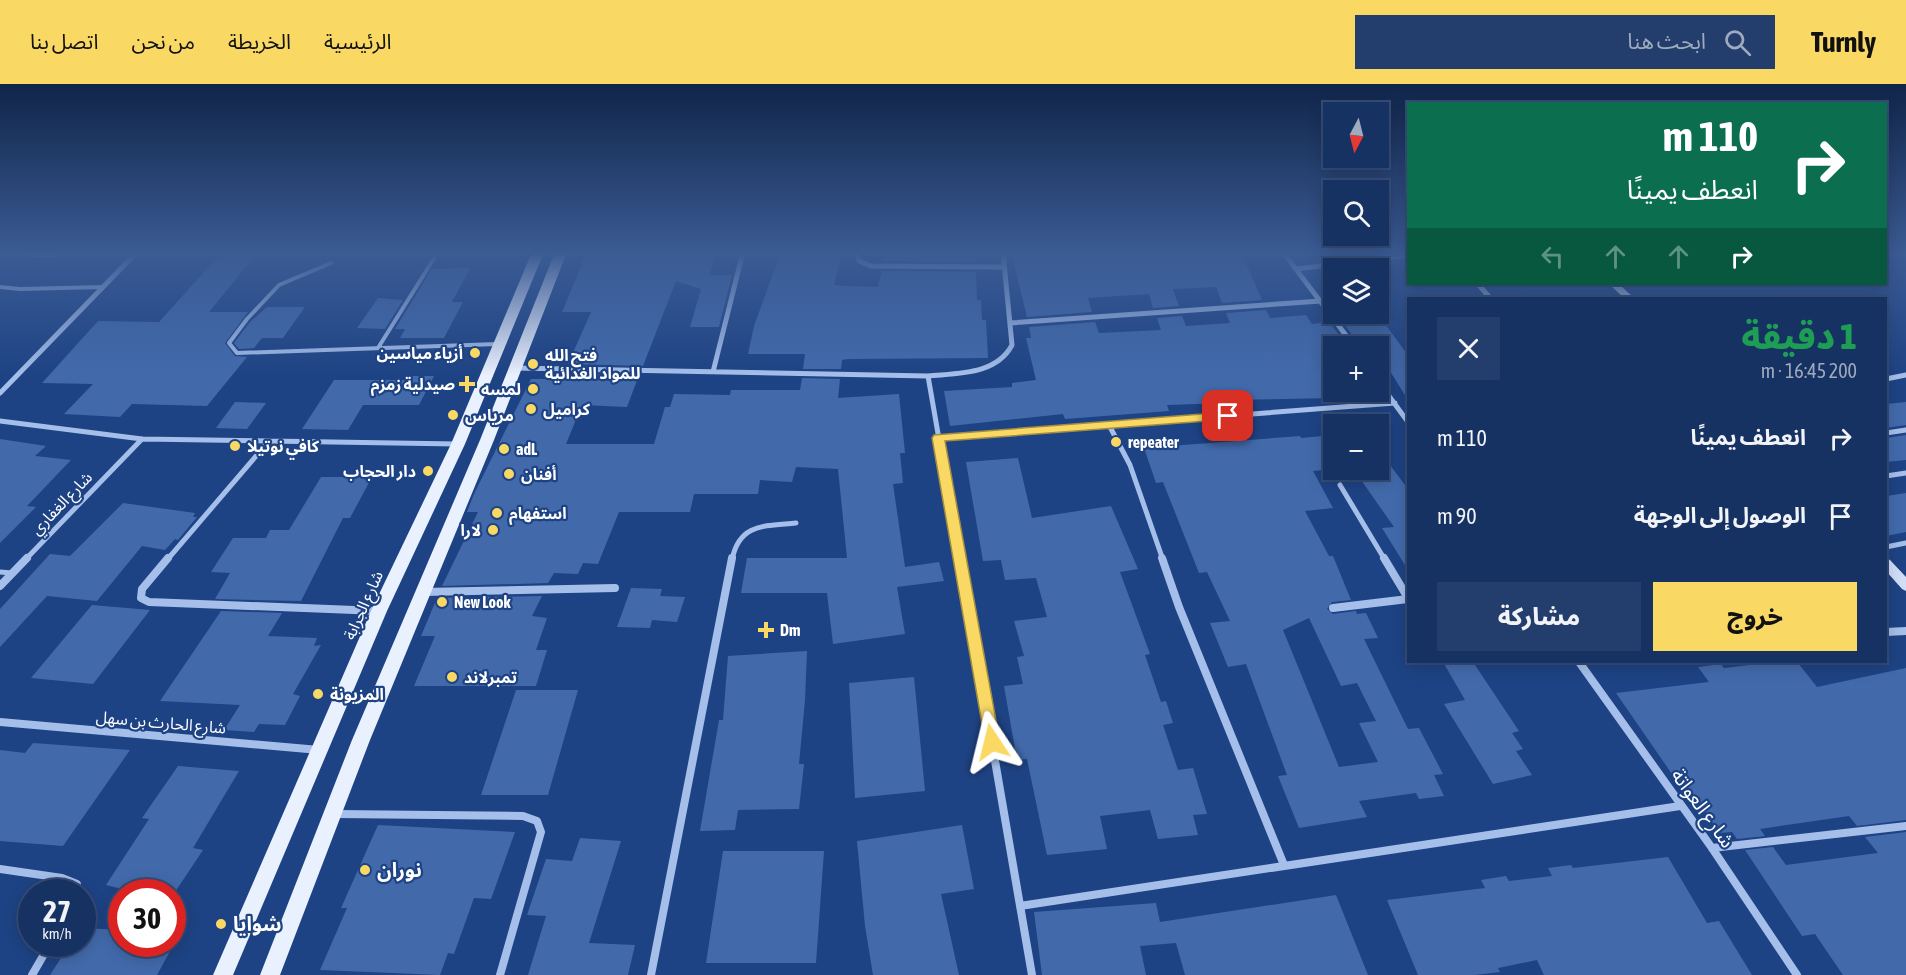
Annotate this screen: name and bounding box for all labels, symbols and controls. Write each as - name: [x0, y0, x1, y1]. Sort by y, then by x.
- search box: [1355, 15, 1775, 69]
- icon: search: [1721, 26, 1754, 59]
- text: Turnly: [1811, 26, 1876, 58]
- text: ابحث هنا: [1627, 28, 1706, 54]
- text: اتصل بنا: [30, 29, 98, 53]
- text: من نحن: [131, 29, 195, 53]
- text: الخريطة: [228, 29, 291, 53]
- text: الرئيسية: [324, 29, 391, 53]
- north arrow: [1323, 102, 1389, 168]
- map controls: [1323, 102, 1389, 480]
- text: 110 m: [1663, 112, 1758, 160]
- icon: right: [1779, 126, 1857, 204]
- text: انعطف يمينًا: [1627, 174, 1758, 205]
- button: search: [1323, 180, 1389, 246]
- icon: left: [1536, 240, 1569, 273]
- icon: ahead: [1599, 240, 1632, 273]
- icon: ahead: [1662, 240, 1695, 273]
- icon: right: [1725, 240, 1758, 273]
- button: layers: [1323, 258, 1389, 324]
- text: 1 دقيقة: [1741, 315, 1857, 357]
- button: close: [1437, 317, 1500, 380]
- button: +: [1323, 336, 1389, 402]
- place label: أزياء مياسين: [376, 344, 463, 363]
- marker: أزياء مياسين: [468, 346, 482, 360]
- place label: فتح الله للمواد الغدائية: [545, 346, 640, 383]
- marker: فتح الله للمواد الغدائية: [526, 357, 540, 371]
- text: 200 m · 16:45: [1761, 359, 1857, 382]
- place label: صيدلية زمزم: [371, 375, 455, 396]
- marker: صيدلية زمزم: [460, 377, 474, 391]
- place label: لمسه: [481, 380, 521, 398]
- marker: لمسه: [526, 382, 540, 396]
- pin: [1202, 390, 1253, 441]
- icon: arrive: [1211, 399, 1244, 432]
- place label: كراميل: [543, 400, 591, 419]
- marker: كراميل: [524, 402, 538, 416]
- place label: مرياس: [465, 406, 514, 425]
- marker: مرياس: [446, 408, 460, 422]
- button: −: [1323, 414, 1389, 480]
- icon: right: [1824, 422, 1857, 455]
- text: انعطف يمينًا: [1690, 424, 1806, 450]
- text: 110 m: [1437, 425, 1487, 451]
- place label: repeater: [1128, 433, 1179, 451]
- marker: repeater: [1109, 435, 1123, 449]
- place label: كافي نوتيلا: [247, 437, 320, 460]
- marker: كافي نوتيلا: [228, 439, 242, 453]
- place label: adL: [516, 440, 538, 458]
- marker: adL: [497, 442, 511, 456]
- place label: دار الحجاب: [343, 462, 416, 481]
- marker: دار الحجاب: [421, 464, 435, 478]
- place label: أفنان: [521, 465, 557, 484]
- marker: أفنان: [502, 467, 516, 481]
- street label: شارع الغفاري: [27, 468, 98, 541]
- icon: arrive: [1824, 500, 1857, 533]
- text: الوصول إلى الوجهة: [1634, 502, 1806, 528]
- text: 90 m: [1437, 503, 1477, 529]
- place label: استفهام: [509, 504, 567, 525]
- marker: استفهام: [490, 506, 504, 520]
- place label: لارا: [460, 521, 481, 540]
- marker: لارا: [486, 523, 500, 537]
- street label: شارع الجرابة: [340, 568, 390, 644]
- button: مشاركة: [1437, 582, 1641, 651]
- button: خروج: [1653, 582, 1857, 651]
- place label: New Look: [454, 593, 512, 611]
- marker: New Look: [435, 595, 449, 609]
- marker: Dm: [757, 621, 775, 639]
- place label: Dm: [780, 621, 800, 639]
- place label: تمبرلاند: [464, 668, 517, 687]
- marker: تمبرلاند: [445, 670, 459, 684]
- place label: المزيونة: [330, 685, 384, 704]
- marker: المزيونة: [311, 687, 325, 701]
- street label: شارع الحارث بن سهل: [95, 707, 227, 741]
- position arrow: [960, 710, 1024, 774]
- street label: شارع العواتة: [1664, 764, 1740, 854]
- place label: نوران: [377, 858, 422, 882]
- marker: نوران: [358, 863, 372, 877]
- speed limit sign: 30: [108, 879, 186, 957]
- text: 27: [43, 894, 71, 928]
- place label: شوايا: [233, 912, 281, 936]
- marker: شوايا: [214, 917, 228, 931]
- text: km/h: [42, 925, 72, 942]

